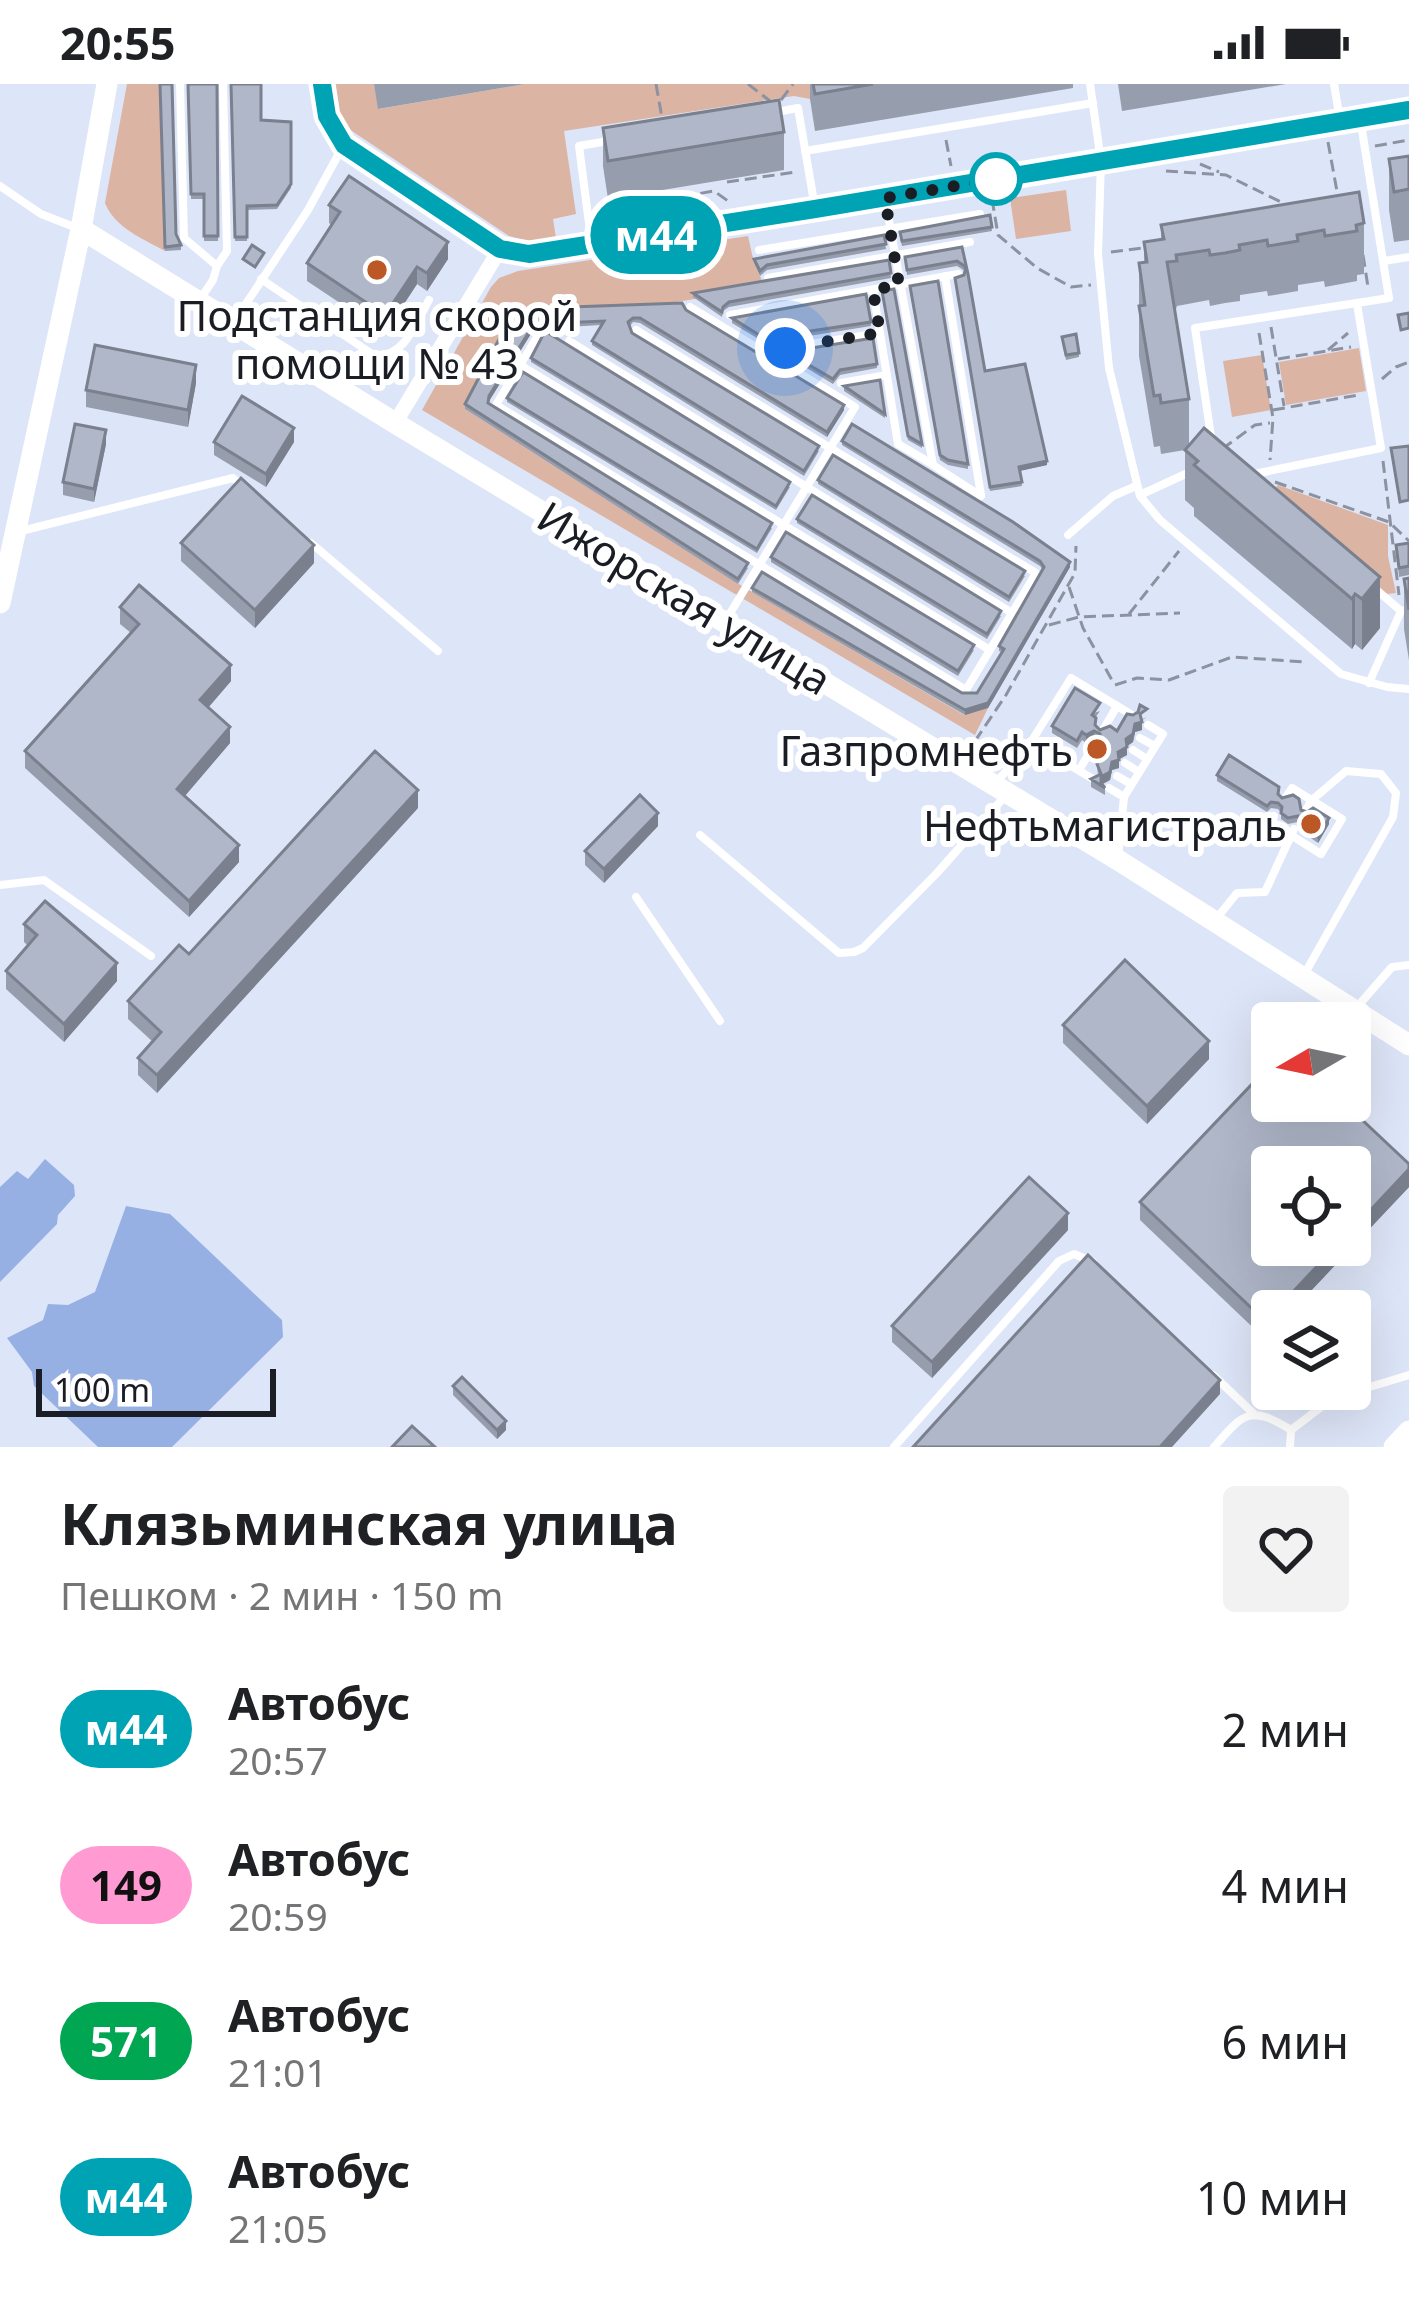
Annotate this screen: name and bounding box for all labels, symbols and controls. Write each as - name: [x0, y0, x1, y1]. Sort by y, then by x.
- text: 20:55: [60, 12, 176, 73]
- unlabelled marker: [971, 154, 1021, 204]
- line badge: м44: [587, 196, 725, 274]
- text: м44: [614, 206, 698, 263]
- marker: Подстанция скорой помощи № 43: [364, 257, 390, 283]
- place label: Подстанция скорой помощи № 43: [177, 286, 577, 391]
- your location: [755, 318, 815, 378]
- street label: Ижорская улица: [528, 487, 842, 707]
- place label: Газпромнефть: [779, 721, 1073, 778]
- marker: Газпромнефть: [1084, 736, 1110, 762]
- place label: Нефтьмагистраль: [923, 796, 1287, 853]
- marker: Нефтьмагистраль: [1298, 811, 1324, 837]
- north arrow: [1251, 1002, 1371, 1122]
- map controls: [1251, 1002, 1371, 1410]
- button: locate: [1251, 1146, 1371, 1266]
- button: layers: [1251, 1290, 1371, 1410]
- scale bar: [36, 1363, 276, 1416]
- text: 100 m: [54, 1367, 150, 1412]
- text: Клязьминская улица: [60, 1484, 678, 1562]
- button: heart: [1223, 1486, 1349, 1612]
- text: Пешком · 2 мин · 150 m: [60, 1568, 504, 1621]
- text: Автобус: [228, 1672, 410, 1733]
- text: 2 мин: [1221, 1699, 1349, 1760]
- text: м44: [84, 1700, 168, 1757]
- text: 20:57: [228, 1733, 328, 1786]
- text: Автобус: [228, 1828, 410, 1889]
- text: 4 мин: [1221, 1855, 1349, 1916]
- text: 149: [90, 1856, 162, 1913]
- text: 20:59: [228, 1889, 328, 1942]
- text: Автобус: [228, 1984, 410, 2045]
- text: 6 мин: [1221, 2011, 1349, 2072]
- text: 571: [90, 2012, 162, 2069]
- text: 21:01: [228, 2045, 328, 2098]
- text: Автобус: [228, 2140, 410, 2201]
- text: 10 мин: [1196, 2167, 1349, 2228]
- text: м44: [84, 2168, 168, 2225]
- text: 21:05: [228, 2201, 328, 2254]

